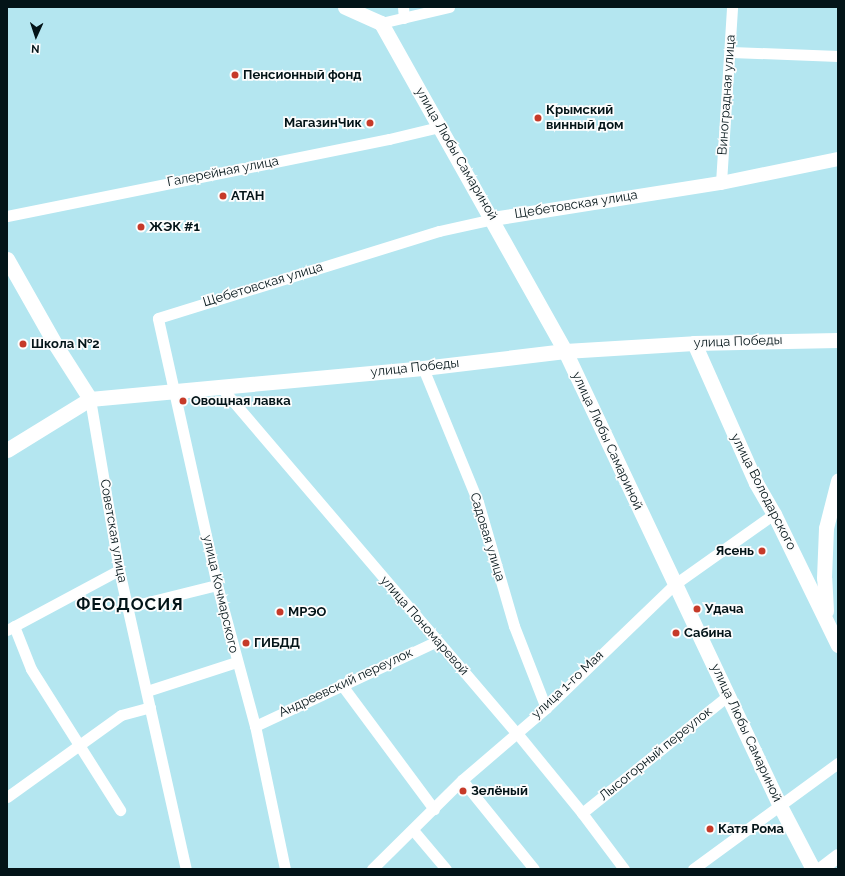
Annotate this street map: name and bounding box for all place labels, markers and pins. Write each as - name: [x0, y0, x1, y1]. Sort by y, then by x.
- place label: Пенсионный фонд: [243, 67, 362, 83]
- marker: Пенсионный фонд: [230, 70, 240, 80]
- place label: Крымский винный дом: [546, 103, 624, 134]
- marker: Крымский винный дом: [533, 113, 543, 123]
- place label: МагазинЧик: [284, 115, 362, 131]
- marker: МагазинЧик: [365, 118, 375, 128]
- place label: АТАН: [231, 188, 265, 204]
- marker: АТАН: [218, 191, 228, 201]
- place label: ЖЭК #1: [149, 219, 200, 235]
- marker: ЖЭК #1: [136, 222, 146, 232]
- place label: Школа №2: [31, 336, 100, 352]
- marker: Школа №2: [18, 339, 28, 349]
- place label: Овощная лавка: [191, 393, 291, 409]
- marker: Овощная лавка: [178, 396, 188, 406]
- place label: Ясень: [715, 543, 754, 559]
- marker: Ясень: [757, 546, 767, 556]
- place label: Удача: [705, 601, 744, 617]
- place label: МРЭО: [288, 604, 326, 620]
- marker: Удача: [692, 604, 702, 614]
- marker: МРЭО: [275, 607, 285, 617]
- place label: Сабина: [684, 625, 732, 641]
- marker: Сабина: [671, 628, 681, 638]
- place label: ГИБДД: [254, 635, 300, 651]
- marker: ГИБДД: [241, 638, 251, 648]
- place label: Зелёный: [471, 783, 528, 799]
- marker: Зелёный: [458, 786, 468, 796]
- place label: Катя Рома: [718, 821, 784, 837]
- marker: Катя Рома: [705, 824, 715, 834]

